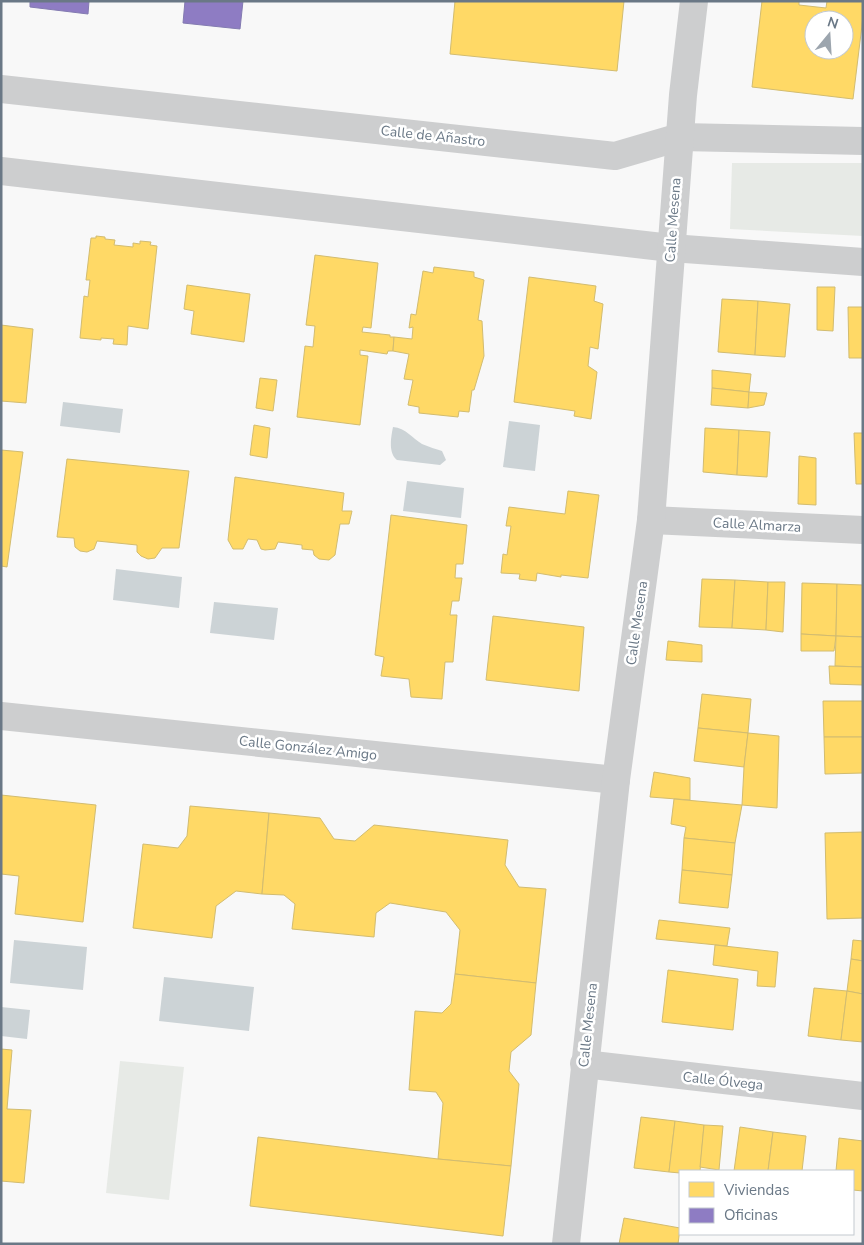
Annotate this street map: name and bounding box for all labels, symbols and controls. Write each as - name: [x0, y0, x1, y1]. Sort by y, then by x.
- north arrow: [804, 10, 854, 60]
- text: N: [825, 12, 841, 34]
- street label: Calle de Añastro: [380, 121, 486, 151]
- street label: Calle Mesena: [661, 177, 685, 263]
- street label: Calle Almarza: [712, 513, 802, 537]
- street label: Calle Mesena: [622, 580, 652, 666]
- street label: Calle González Amigo: [238, 731, 378, 765]
- street label: Calle Mesena: [574, 982, 602, 1068]
- street label: Calle Ólvega: [682, 1067, 764, 1095]
- legend: [679, 1170, 854, 1235]
- text: Viviendas: [723, 1180, 789, 1200]
- text: Oficinas: [724, 1205, 778, 1225]

